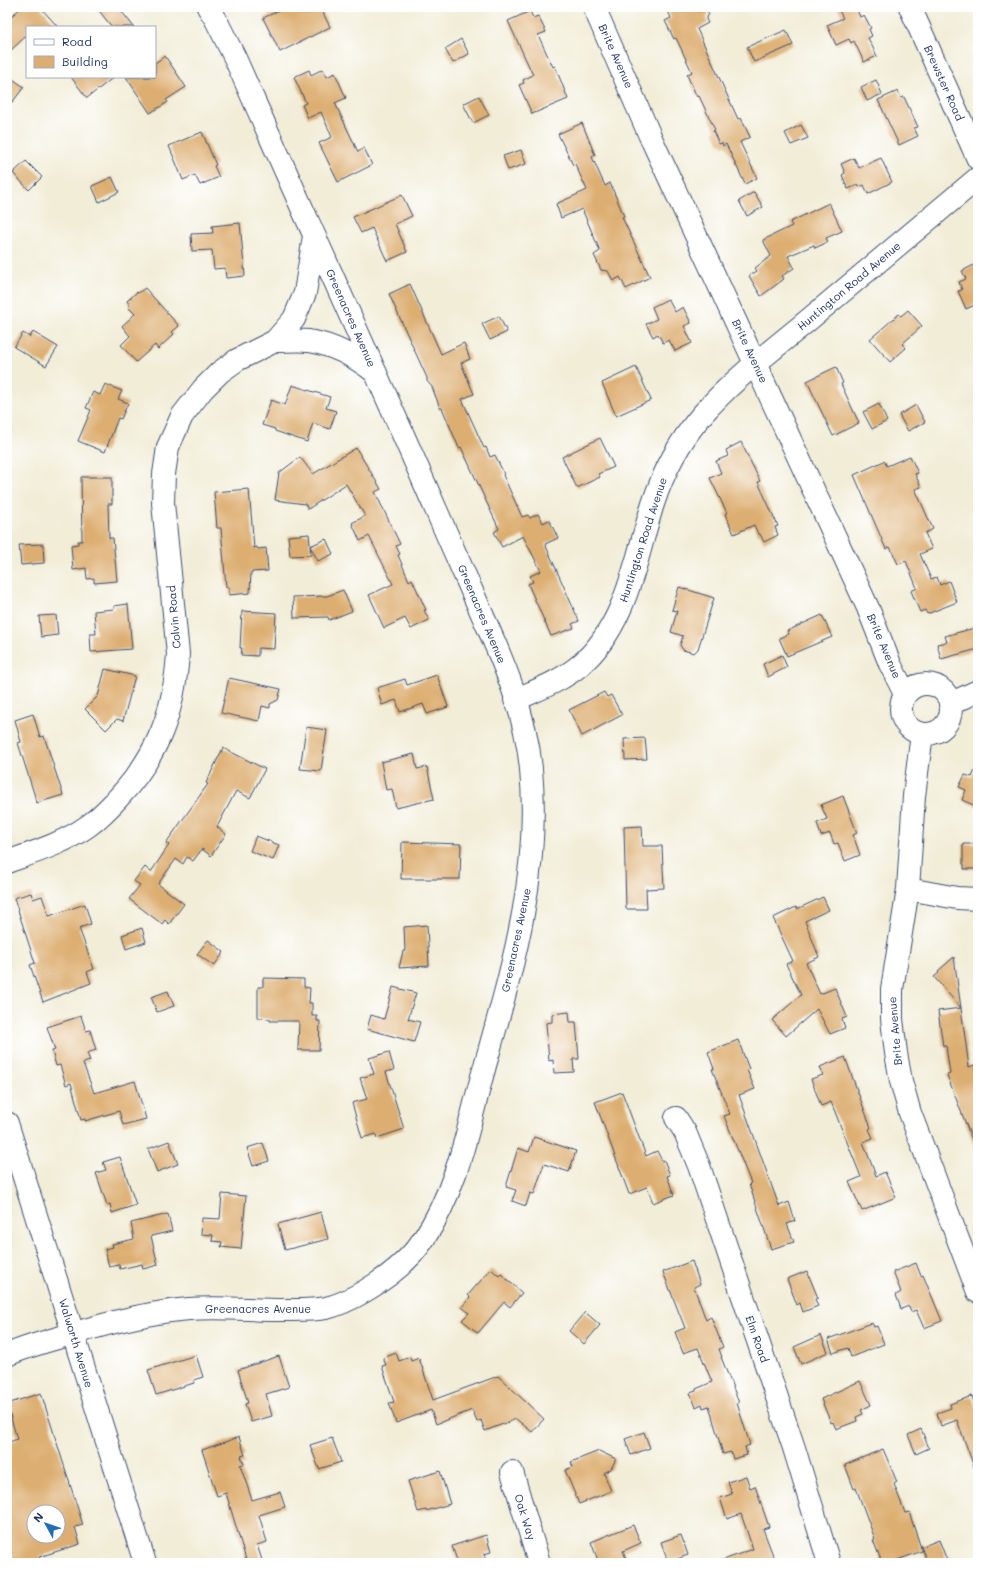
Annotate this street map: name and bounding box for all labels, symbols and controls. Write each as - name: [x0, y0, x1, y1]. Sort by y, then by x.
- street label: Brite Avenue: [596, 21, 637, 91]
- legend: [26, 26, 156, 78]
- text: Road: [62, 33, 92, 49]
- street label: Brewster Road: [921, 43, 968, 123]
- text: Building: [62, 53, 108, 69]
- street label: Huntington Road Avenue: [794, 238, 904, 333]
- street label: Greenacres Avenue: [323, 266, 380, 369]
- street label: Brite Avenue: [729, 316, 772, 385]
- street label: Huntington Road Avenue: [615, 475, 670, 604]
- street label: Greenacres Avenue: [455, 562, 510, 666]
- street label: Colvin Road: [163, 585, 184, 649]
- street label: Brite Avenue: [864, 611, 905, 681]
- street label: Greenacres Avenue: [497, 886, 534, 993]
- street label: Brite Avenue: [884, 996, 905, 1066]
- street label: Walworth Avenue: [56, 1296, 97, 1389]
- street label: Greenacres Avenue: [205, 1301, 311, 1316]
- street label: Elm Road: [742, 1313, 773, 1364]
- street label: Oak Way: [511, 1492, 540, 1542]
- north arrow: [26, 1504, 66, 1544]
- text: N: [30, 1509, 46, 1525]

